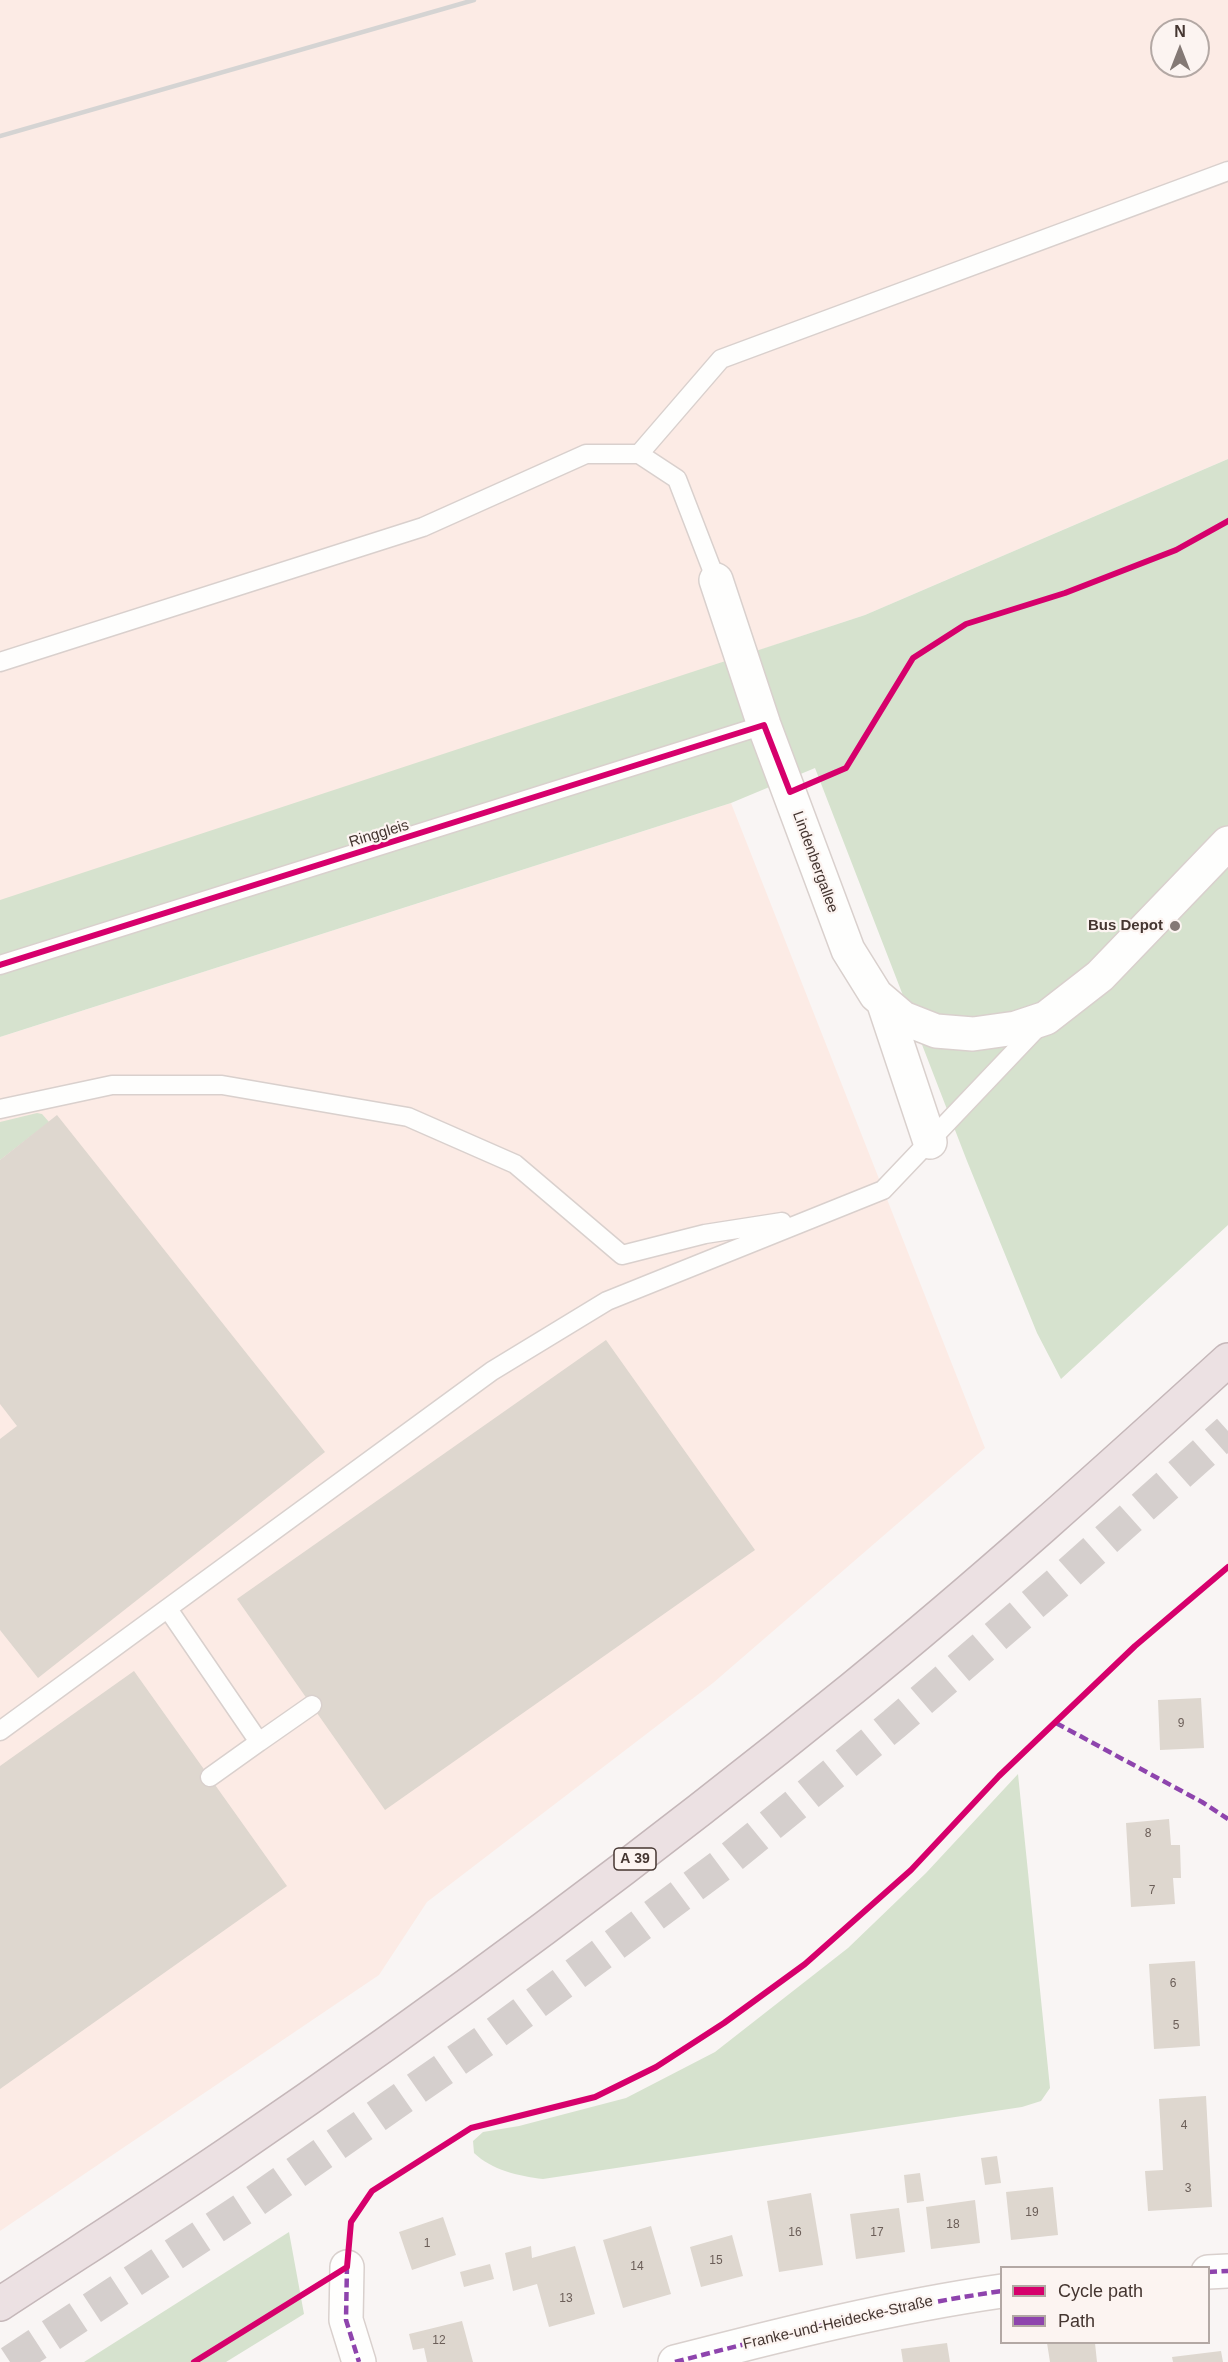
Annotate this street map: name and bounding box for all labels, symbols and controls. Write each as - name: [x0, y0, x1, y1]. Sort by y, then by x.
- north arrow: [1150, 18, 1210, 78]
- text: N: [1174, 23, 1186, 40]
- street label: Lindenbergallee: [788, 809, 842, 915]
- street label: Ringgleis: [347, 816, 411, 852]
- place label: Bus Depot: [1088, 917, 1163, 935]
- marker: Bus Depot: [1168, 919, 1182, 933]
- house number: 9: [1178, 1717, 1184, 1731]
- house number: 8: [1145, 1827, 1151, 1841]
- road number: A 39: [614, 1848, 656, 1870]
- house number: 7: [1149, 1884, 1155, 1898]
- house number: 6: [1170, 1977, 1176, 1991]
- house number: 5: [1173, 2019, 1179, 2033]
- house number: 4: [1181, 2119, 1187, 2133]
- house number: 3: [1185, 2182, 1191, 2196]
- house number: 19: [1025, 2206, 1039, 2220]
- house number: 18: [946, 2218, 960, 2232]
- house number: 16: [788, 2226, 802, 2240]
- house number: 17: [870, 2226, 884, 2240]
- house number: 1: [424, 2237, 430, 2251]
- house number: 15: [709, 2254, 723, 2268]
- house number: 14: [630, 2260, 644, 2274]
- legend: [1000, 2266, 1210, 2344]
- text: Cycle path: [1058, 2281, 1143, 2301]
- house number: 13: [559, 2292, 573, 2306]
- street label: Franke-und-Heidecke-Straße: [741, 2292, 935, 2354]
- text: Path: [1058, 2311, 1095, 2331]
- house number: 12: [432, 2334, 446, 2348]

